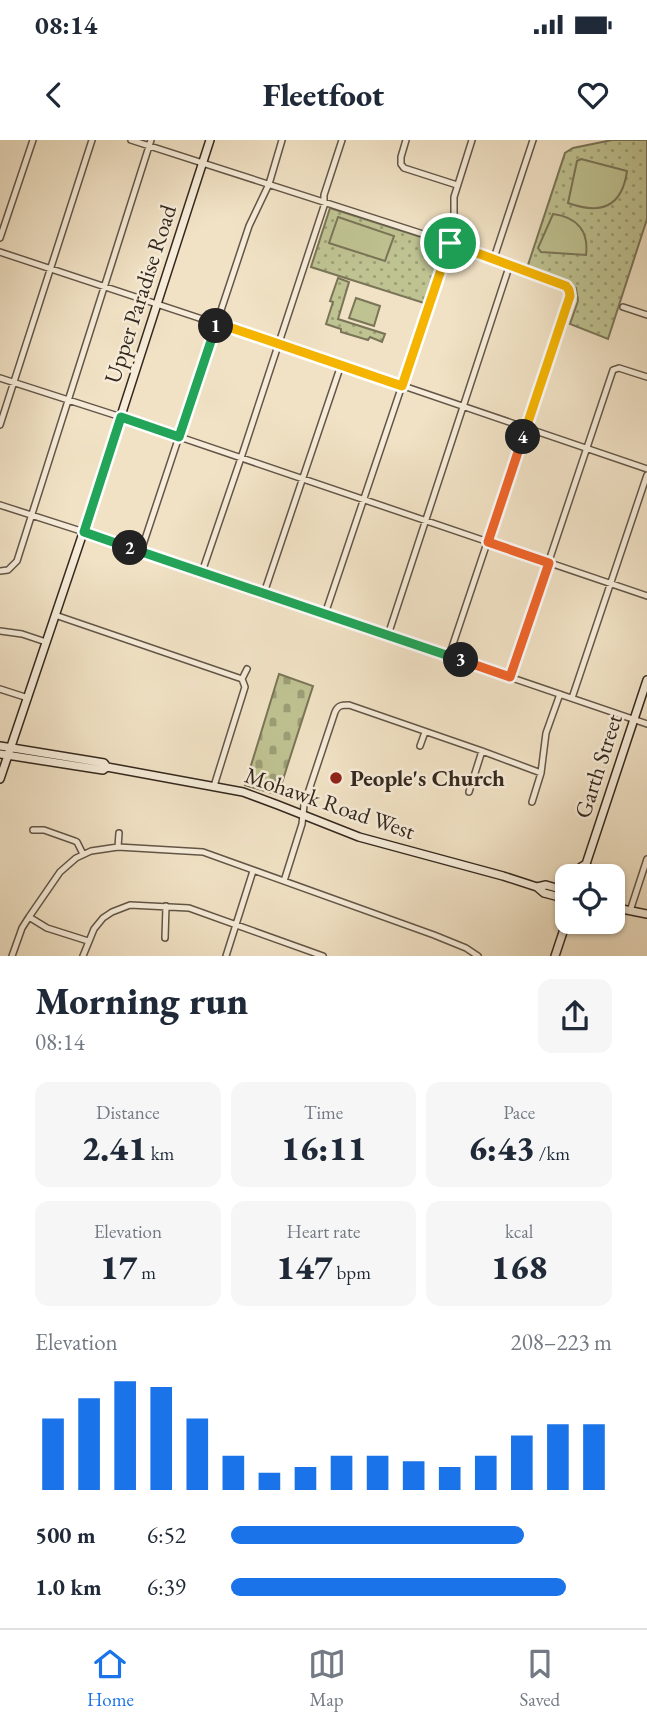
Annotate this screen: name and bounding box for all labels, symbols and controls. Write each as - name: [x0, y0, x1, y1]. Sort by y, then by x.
- text: 08:14: [35, 8, 97, 42]
- text: Fleetfoot: [263, 74, 384, 116]
- icon: back: [35, 76, 73, 114]
- icon: heart: [574, 76, 612, 114]
- street label: Upper Paradise Road: [97, 201, 183, 387]
- pin: [420, 213, 480, 273]
- icon: arrive: [431, 224, 469, 262]
- pin: 1: [198, 308, 234, 344]
- text: 1: [210, 313, 221, 338]
- pin: 4: [505, 420, 540, 454]
- text: 4: [517, 424, 528, 449]
- pin: 2: [113, 530, 148, 566]
- text: 2: [124, 535, 135, 560]
- pin: 3: [444, 643, 478, 678]
- text: 3: [455, 647, 466, 672]
- street label: Garth Street: [567, 709, 629, 822]
- street label: Mohawk Road West: [241, 760, 420, 846]
- place label: People's Church: [350, 763, 505, 793]
- marker: People's Church: [328, 770, 344, 786]
- map controls: [555, 864, 625, 934]
- button: locate: [555, 864, 625, 934]
- text: Morning run: [35, 976, 248, 1025]
- button: share: [538, 979, 612, 1053]
- text: 08:14: [35, 1027, 85, 1057]
- text: Distance: [96, 1100, 160, 1125]
- text: Time: [304, 1100, 343, 1125]
- text: Pace: [503, 1100, 535, 1125]
- text: 2.41: [81, 1125, 147, 1170]
- text: 16:11: [281, 1125, 366, 1170]
- text: 6:43: [468, 1125, 535, 1170]
- text: km: [147, 1141, 174, 1166]
- text: /km: [535, 1141, 570, 1166]
- text: Elevation: [94, 1219, 162, 1244]
- text: Heart rate: [287, 1219, 360, 1244]
- text: kcal: [505, 1219, 533, 1244]
- text: 17: [100, 1244, 137, 1289]
- text: 147: [276, 1244, 333, 1289]
- text: 168: [491, 1244, 548, 1289]
- text: m: [137, 1260, 156, 1285]
- text: bpm: [333, 1260, 371, 1285]
- text: Elevation: [35, 1327, 118, 1357]
- text: 208–223 m: [511, 1327, 612, 1357]
- text: 500 m: [35, 1520, 96, 1550]
- text: 6:52: [147, 1520, 186, 1550]
- text: 1.0 km: [35, 1572, 102, 1602]
- text: 6:39: [147, 1572, 186, 1602]
- tab: Home: [87, 1645, 134, 1712]
- tab: Map: [308, 1645, 346, 1712]
- tab: Saved: [519, 1645, 560, 1712]

